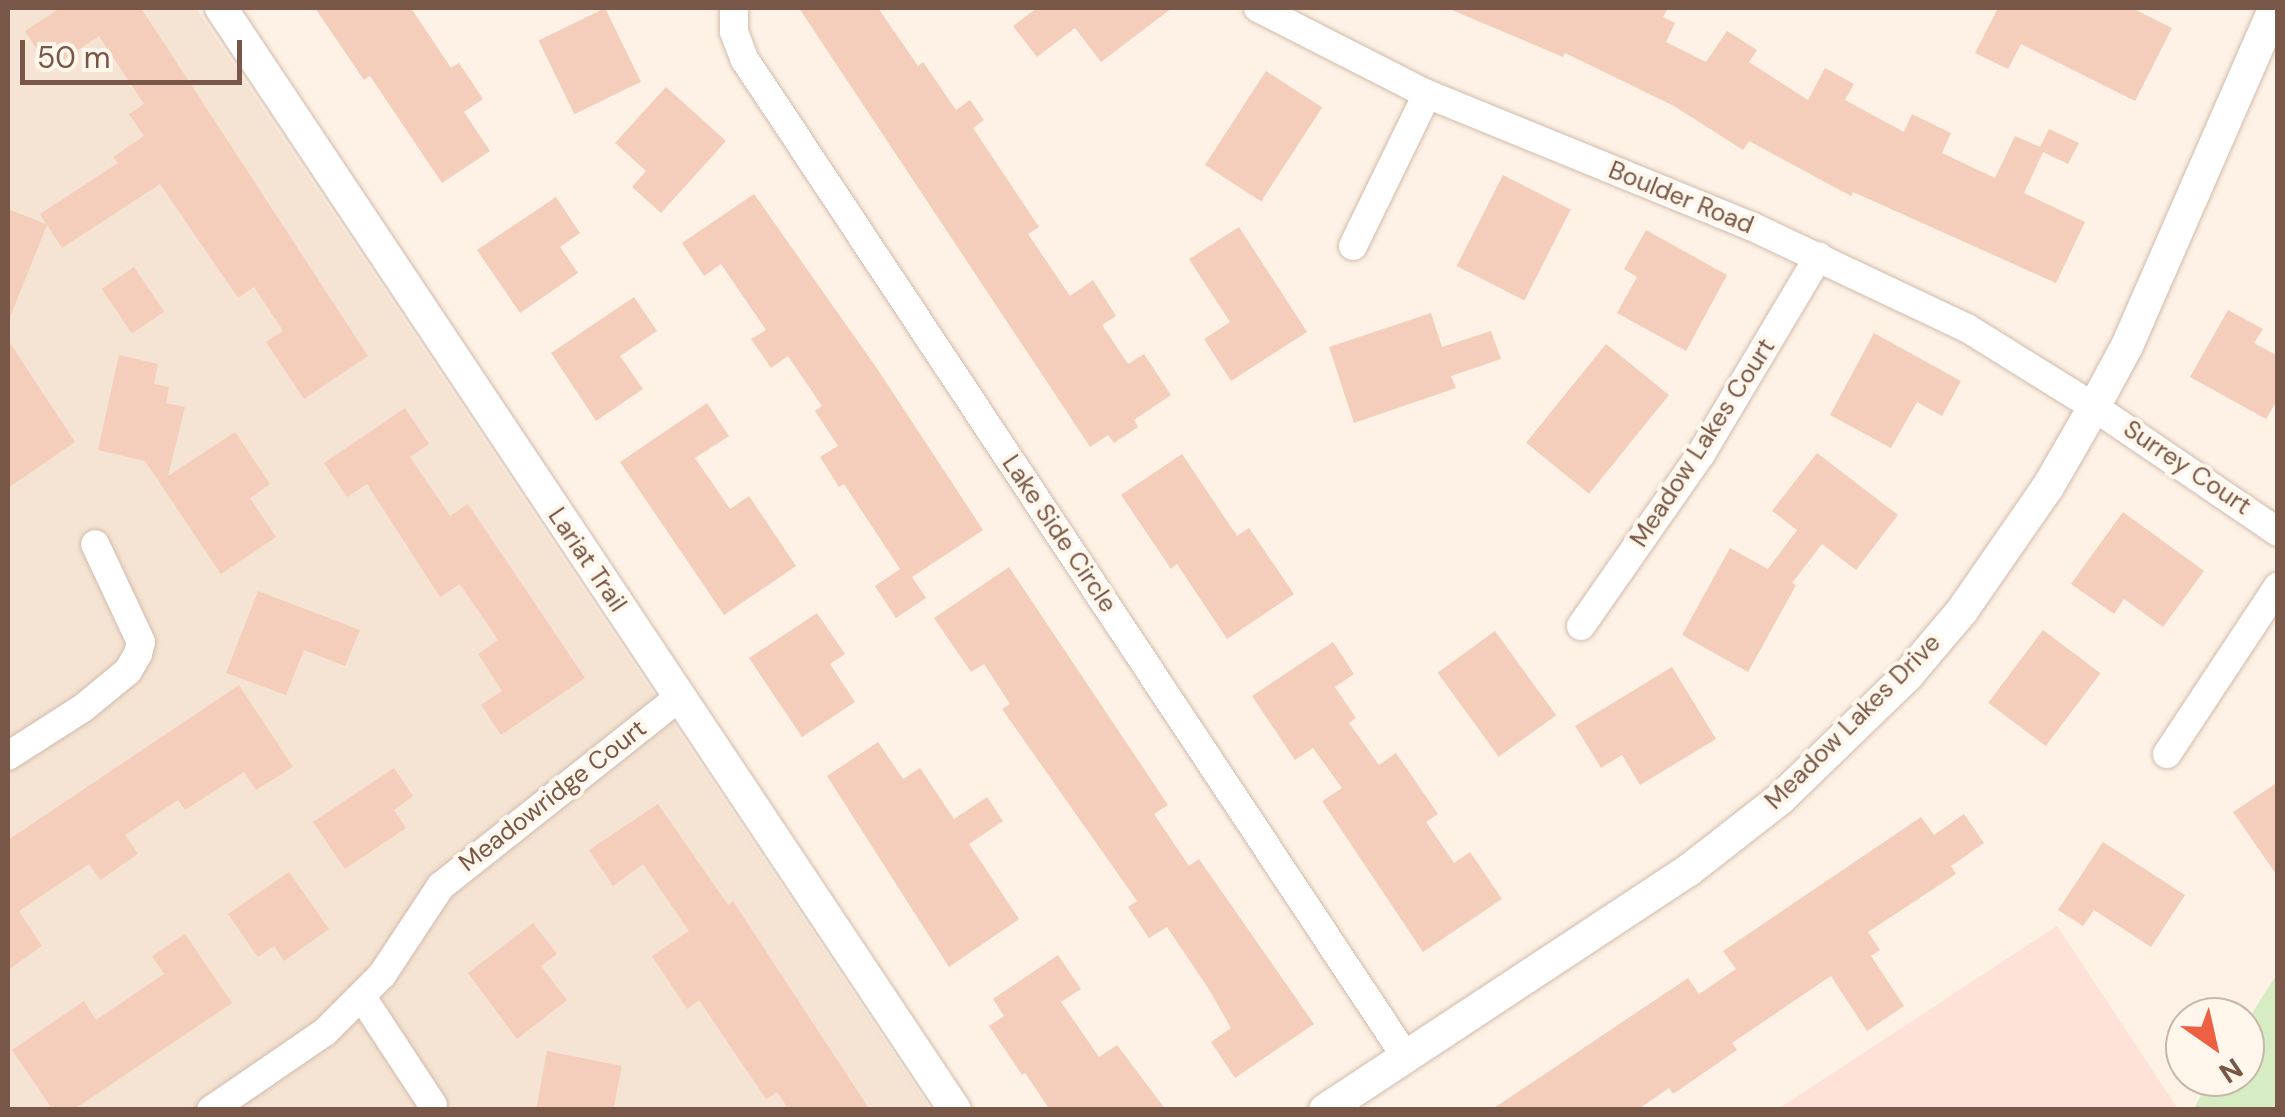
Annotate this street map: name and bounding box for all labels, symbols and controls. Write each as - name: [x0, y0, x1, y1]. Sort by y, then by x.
- scale bar: [25, 20, 248, 82]
- text: 50 m: [37, 38, 111, 77]
- street label: Boulder Road: [1604, 155, 1758, 241]
- street label: Meadow Lakes Court: [1624, 333, 1782, 553]
- street label: Surrey Court: [2118, 414, 2256, 522]
- street label: Lake Side Circle: [995, 450, 1123, 618]
- street label: Lariat Trail: [541, 502, 633, 618]
- street label: Meadow Lakes Drive: [1759, 628, 1947, 816]
- street label: Meadowridge Court: [453, 714, 653, 878]
- north arrow: [2165, 997, 2265, 1097]
- text: N: [2212, 1050, 2250, 1092]

